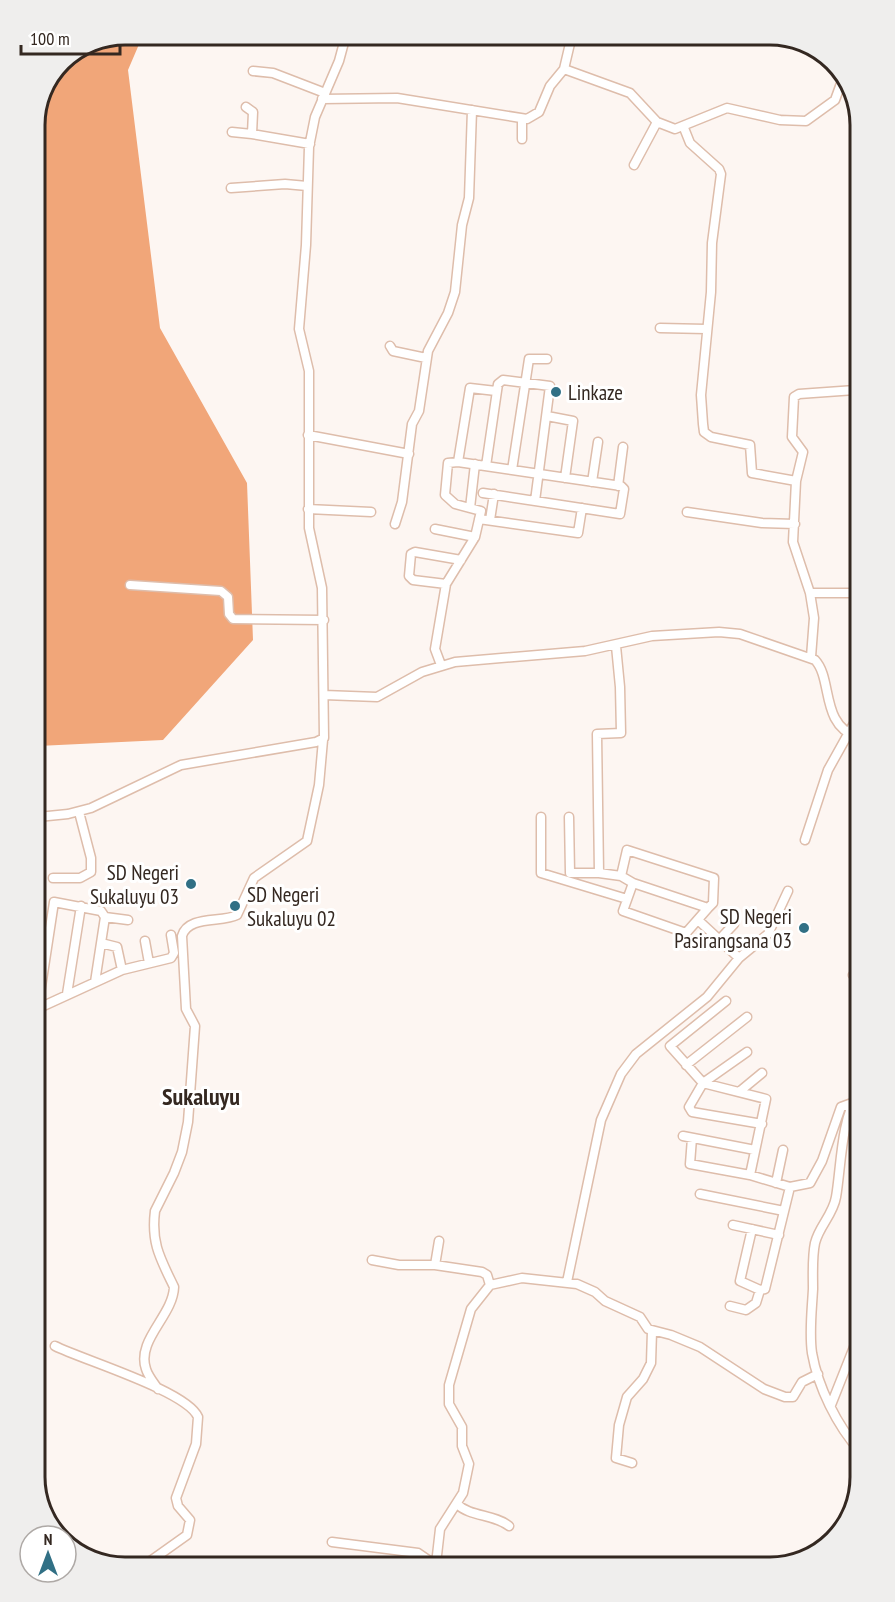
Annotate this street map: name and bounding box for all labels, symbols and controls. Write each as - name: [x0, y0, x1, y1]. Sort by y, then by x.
- scale bar: [21, 18, 120, 56]
- text: 100 m: [30, 27, 70, 50]
- place label: Linkaze: [568, 379, 623, 406]
- marker: Linkaze: [549, 385, 563, 399]
- place label: SD Negeri Sukaluyu 03: [90, 859, 179, 910]
- marker: SD Negeri Sukaluyu 03: [184, 877, 198, 891]
- place label: SD Negeri Sukaluyu 02: [247, 881, 336, 932]
- marker: SD Negeri Sukaluyu 02: [228, 899, 242, 913]
- place label: SD Negeri Pasirangsana 03: [674, 903, 792, 954]
- marker: SD Negeri Pasirangsana 03: [797, 921, 811, 935]
- district label: Sukaluyu: [162, 1081, 240, 1112]
- north arrow: [18, 1524, 78, 1584]
- text: N: [44, 1529, 52, 1549]

